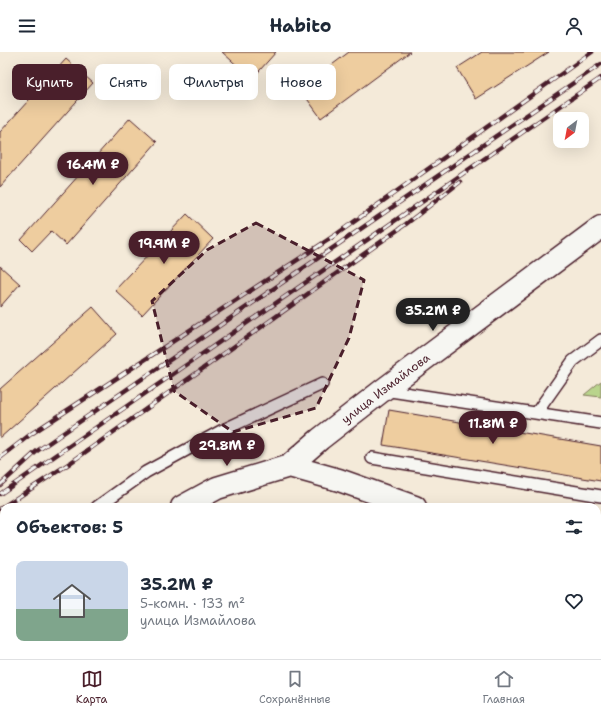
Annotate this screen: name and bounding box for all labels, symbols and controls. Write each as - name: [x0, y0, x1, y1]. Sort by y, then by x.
- text: Habito: [269, 14, 332, 38]
- icon: menu: [16, 15, 38, 37]
- icon: person: [563, 15, 585, 37]
- chip: Купить: [12, 64, 87, 100]
- chip: Снять: [95, 64, 161, 100]
- chip: Фильтры: [169, 64, 258, 100]
- chip: Новое: [266, 64, 336, 100]
- north arrow: [553, 112, 589, 148]
- map controls: [553, 112, 589, 148]
- pin: 16.4M ₽: [56, 152, 130, 186]
- text: 16.4M ₽: [66, 156, 120, 173]
- pin: 19.9M ₽: [127, 231, 201, 265]
- text: 19.9M ₽: [138, 235, 190, 252]
- pin: 35.2M ₽: [396, 298, 470, 332]
- text: 35.2M ₽: [405, 302, 461, 319]
- street label: улица Измайлова: [338, 349, 434, 427]
- pin: 11.8M ₽: [456, 411, 530, 445]
- text: 11.8M ₽: [468, 415, 518, 432]
- pin: 29.8M ₽: [190, 433, 264, 467]
- text: 29.8M ₽: [198, 437, 256, 454]
- text: Объектов: 5: [16, 516, 123, 538]
- icon: filters: [563, 516, 585, 538]
- text: 35.2M ₽: [140, 573, 214, 595]
- icon: home: [48, 577, 96, 625]
- icon: heart: [563, 590, 585, 612]
- text: 5-комн. · 133 m²: [140, 595, 245, 612]
- text: улица Измайлова: [140, 612, 256, 629]
- tab: Карта: [76, 668, 107, 707]
- tab: Сохранённые: [259, 668, 331, 707]
- tab: Главная: [482, 668, 525, 707]

